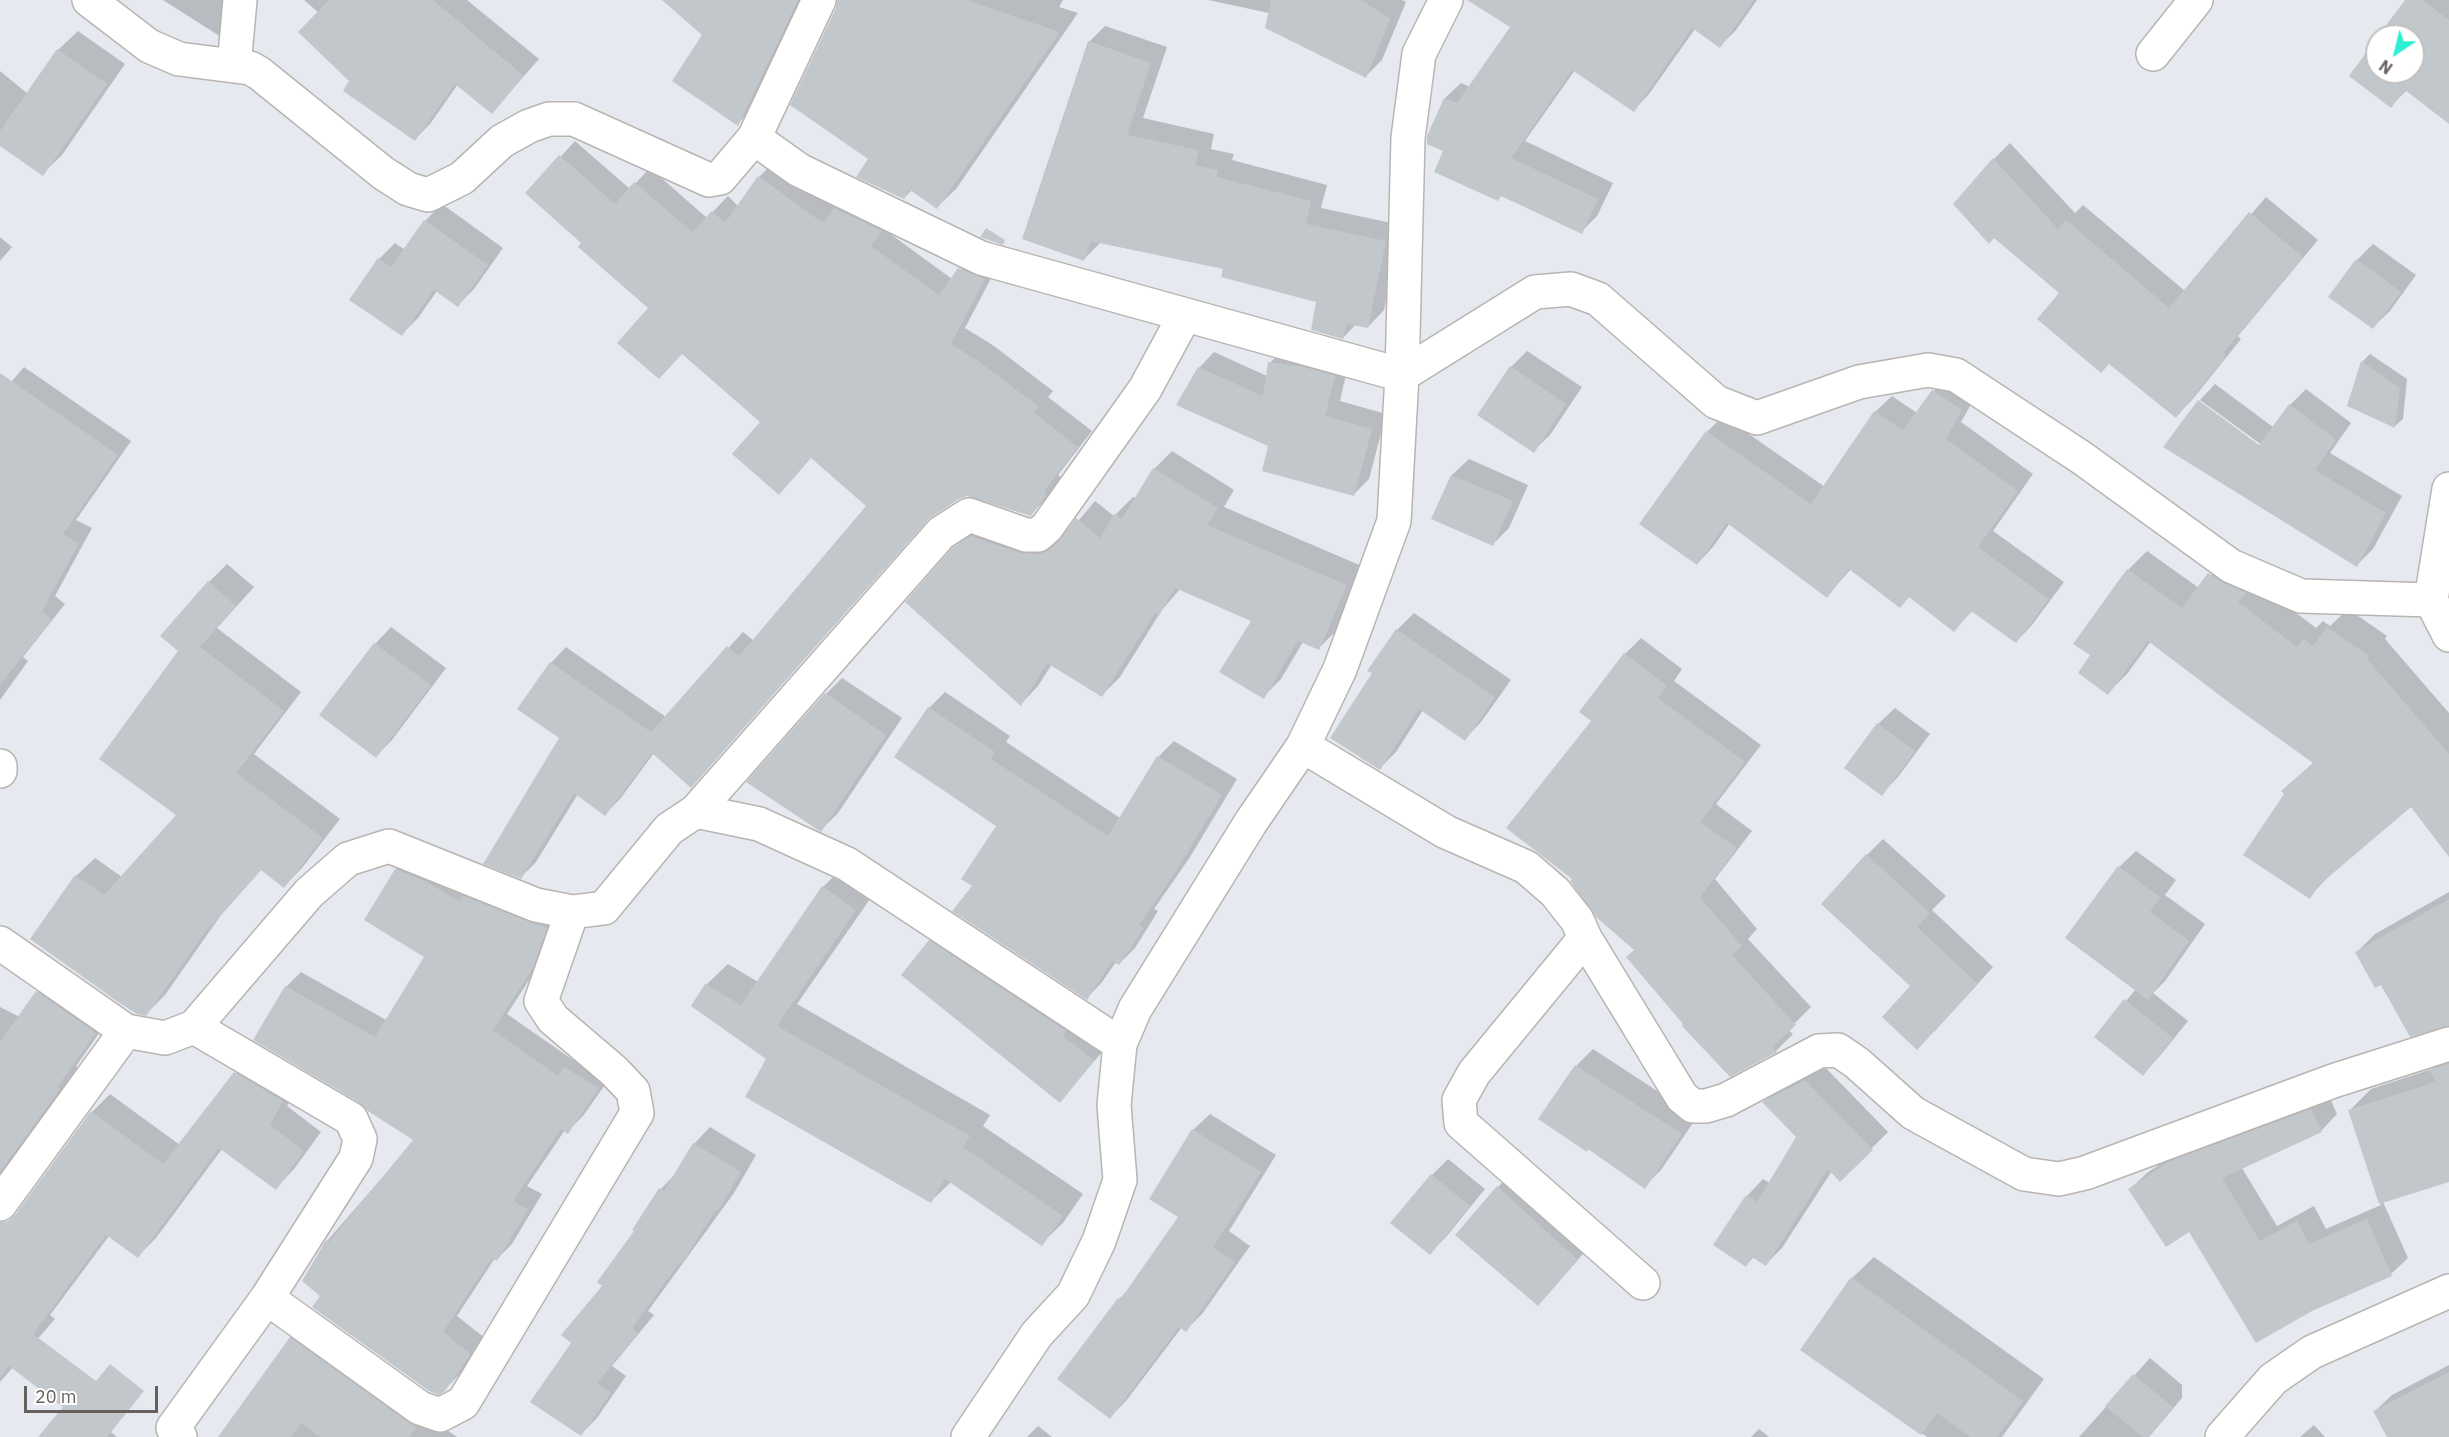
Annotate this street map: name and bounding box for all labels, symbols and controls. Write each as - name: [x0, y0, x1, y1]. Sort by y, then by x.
- north arrow: [2365, 24, 2425, 84]
- text: N: [2375, 56, 2396, 79]
- scale bar: [27, 1374, 160, 1412]
- text: 20 m: [35, 1385, 77, 1408]

